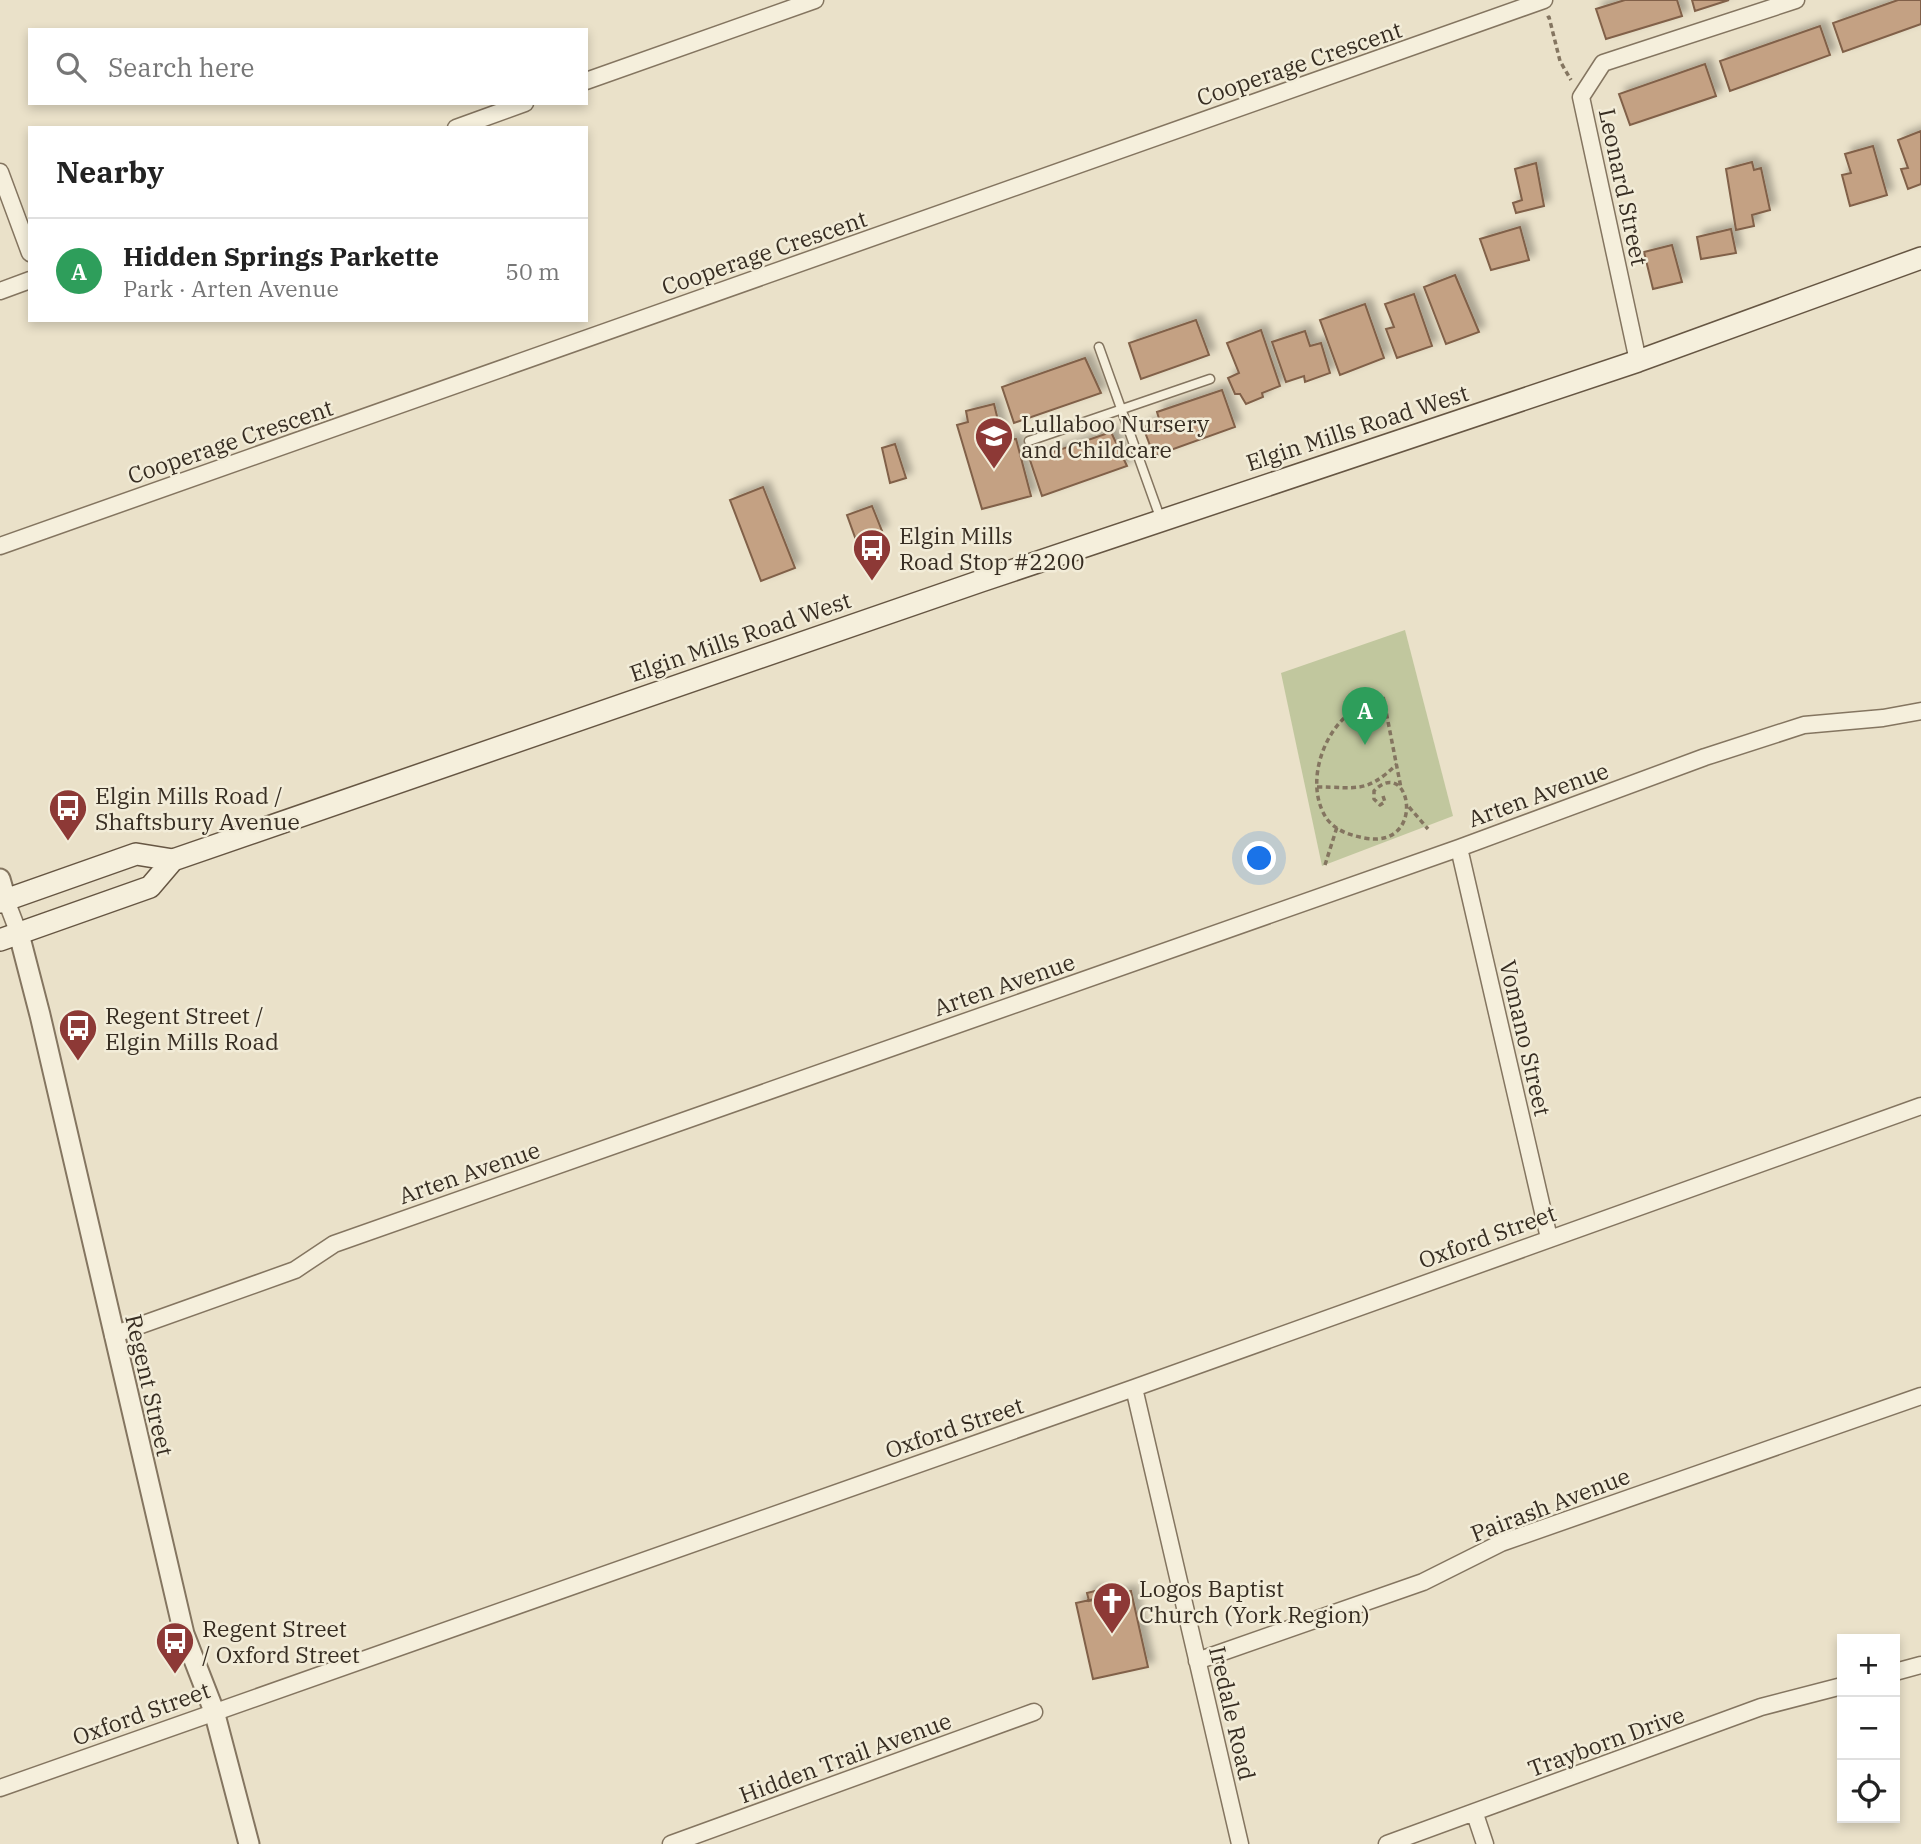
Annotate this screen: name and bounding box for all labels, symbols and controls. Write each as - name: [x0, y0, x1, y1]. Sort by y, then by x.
- street label: Cooperage Crescent: [1192, 14, 1406, 112]
- search box: [28, 28, 588, 105]
- icon: search: [52, 48, 90, 86]
- text: Search here: [108, 50, 254, 84]
- street label: Leonard Street: [1593, 105, 1655, 269]
- text: Nearby: [56, 152, 164, 191]
- street label: Cooperage Crescent: [657, 203, 871, 301]
- text: Hidden Springs Parkette: [123, 239, 439, 273]
- text: A: [71, 256, 87, 286]
- text: 50 m: [505, 256, 560, 286]
- text: Park · Arten Avenue: [123, 273, 339, 303]
- street label: Elgin Mills Road West: [1242, 377, 1472, 477]
- street label: Cooperage Crescent: [123, 392, 337, 490]
- place label: Lullaboo Nursery and Childcare: [1021, 408, 1210, 464]
- school or university icon: Lullaboo Nursery and Childcare: [973, 415, 1015, 470]
- place label: Elgin Mills Road Stop #2200: [899, 520, 1084, 576]
- bus stop icon: Elgin Mills Road Stop #2200: [851, 527, 893, 582]
- street label: Elgin Mills Road West: [625, 584, 855, 688]
- pin: A: [1342, 687, 1388, 745]
- street label: Arten Avenue: [1464, 755, 1612, 833]
- place label: Elgin Mills Road / Shaftsbury Avenue: [95, 780, 300, 836]
- bus stop icon: Elgin Mills Road / Shaftsbury Avenue: [47, 787, 89, 842]
- your location: [1242, 841, 1276, 875]
- street label: Arten Avenue: [929, 946, 1079, 1022]
- street label: Vomano Street: [1493, 957, 1559, 1119]
- place label: Regent Street / Elgin Mills Road: [105, 1000, 279, 1056]
- bus stop icon: Regent Street / Elgin Mills Road: [57, 1007, 99, 1062]
- street label: Arten Avenue: [394, 1134, 544, 1210]
- street label: Oxford Street: [1414, 1197, 1560, 1275]
- street label: Regent Street: [119, 1311, 181, 1459]
- street label: Oxford Street: [881, 1389, 1027, 1465]
- street label: Pairash Avenue: [1466, 1460, 1634, 1548]
- place label: Logos Baptist Church (York Region): [1139, 1573, 1370, 1629]
- church icon: Logos Baptist Church (York Region): [1091, 1580, 1133, 1635]
- place label: Regent Street / Oxford Street: [202, 1613, 360, 1669]
- bus stop icon: Regent Street / Oxford Street: [154, 1620, 196, 1675]
- map controls: [1837, 1634, 1900, 1823]
- button: +: [1837, 1634, 1900, 1697]
- street label: Iredale Road: [1203, 1643, 1263, 1783]
- street label: Oxford Street: [68, 1674, 214, 1752]
- button: −: [1837, 1697, 1900, 1760]
- street label: Trayborn Drive: [1523, 1699, 1689, 1783]
- street label: Hidden Trail Avenue: [735, 1705, 955, 1809]
- button: locate: [1837, 1760, 1900, 1823]

